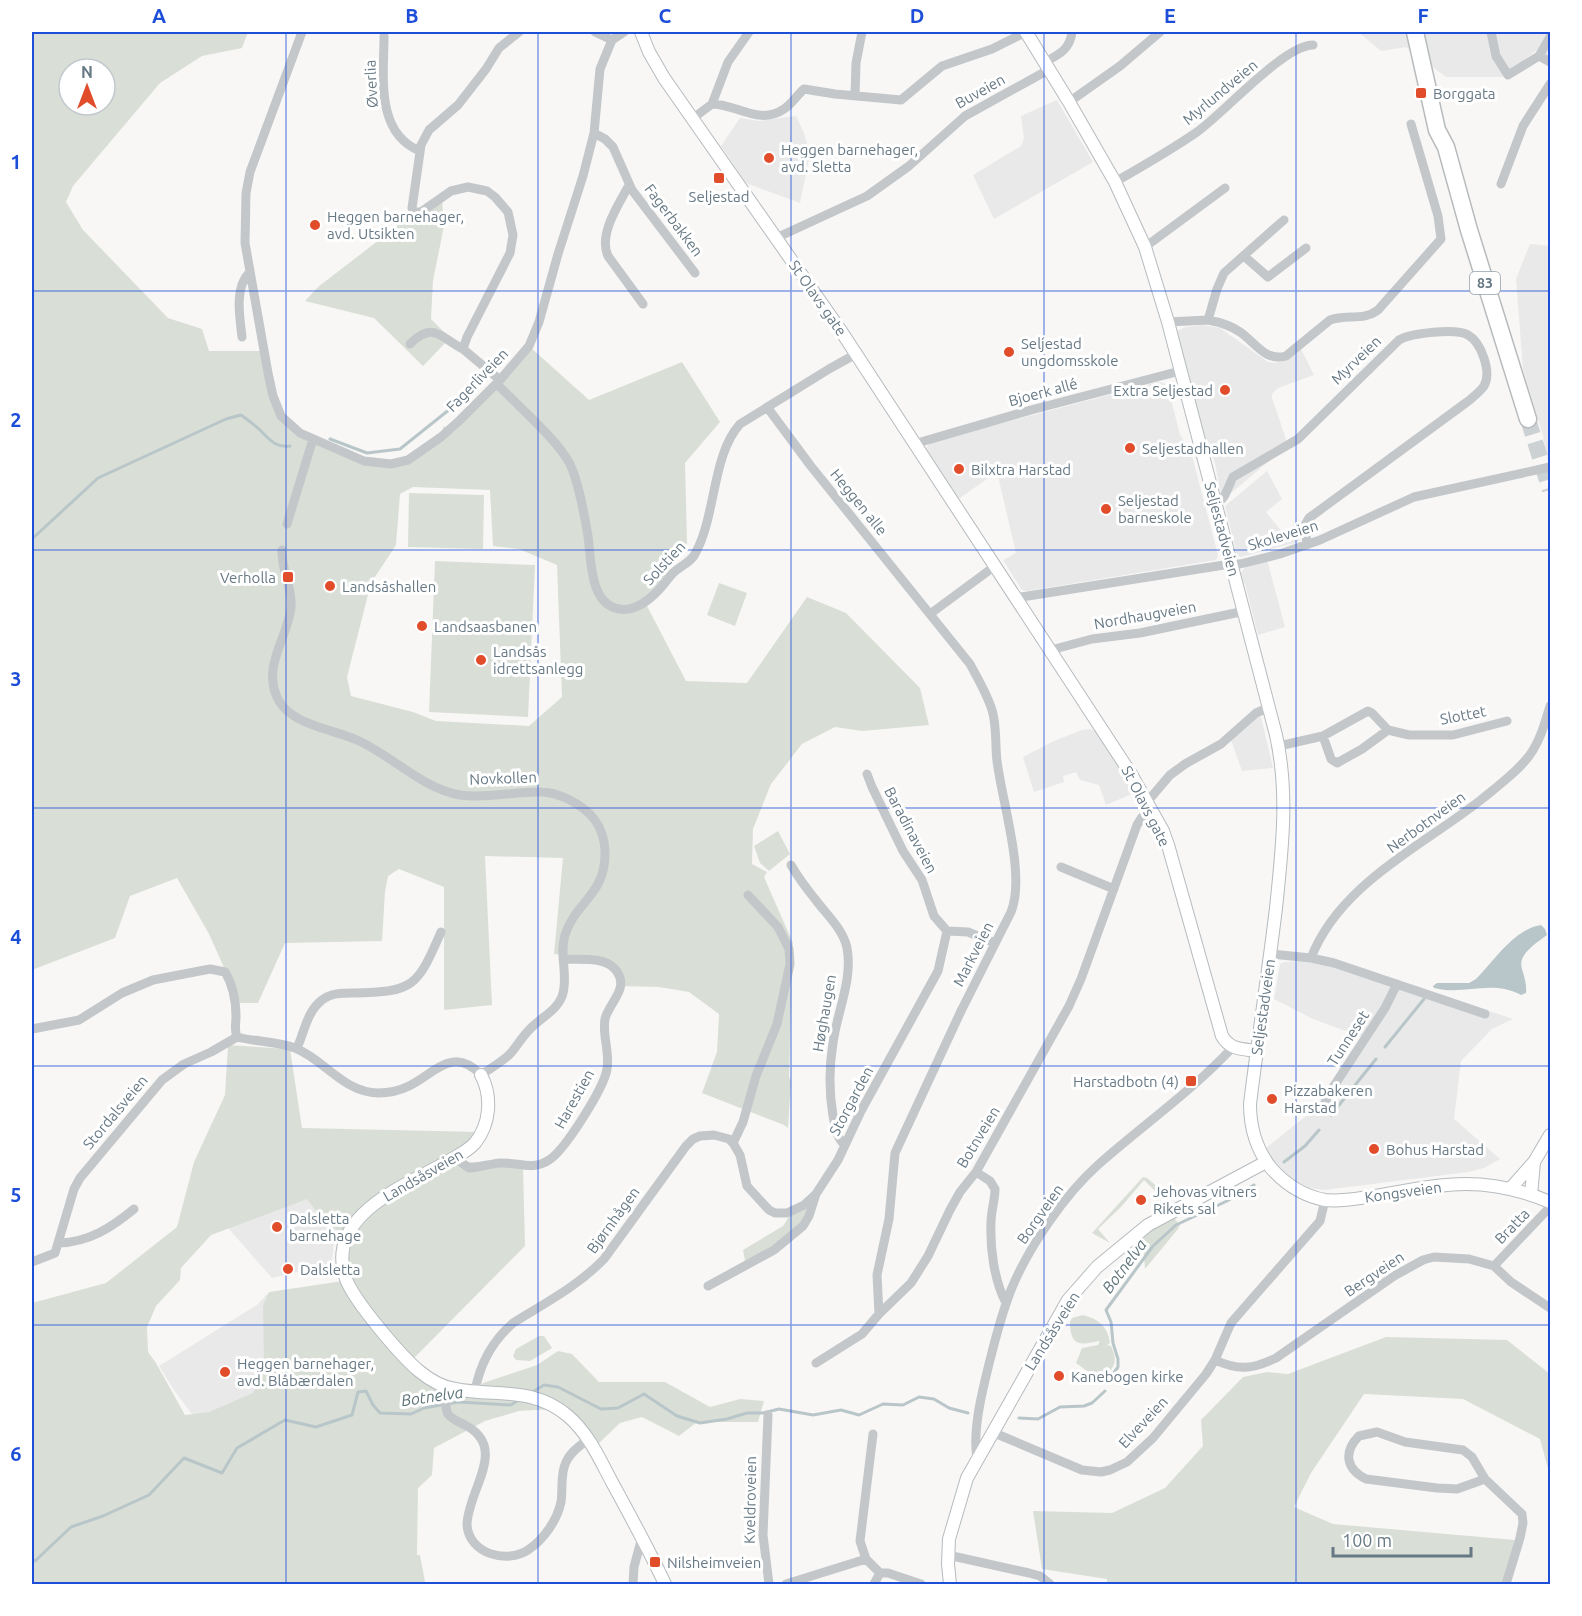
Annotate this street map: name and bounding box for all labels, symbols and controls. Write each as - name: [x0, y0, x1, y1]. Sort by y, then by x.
- text: A: [152, 4, 166, 27]
- text: B: [405, 4, 419, 27]
- text: C: [659, 4, 672, 27]
- text: D: [910, 4, 924, 27]
- text: E: [1164, 4, 1176, 27]
- text: F: [1417, 4, 1429, 27]
- street label: Myrlundveien: [1179, 56, 1261, 128]
- north arrow: [57, 57, 117, 117]
- street label: Øverlia: [361, 59, 381, 109]
- text: N: [81, 63, 93, 81]
- street label: Buveien: [952, 70, 1008, 112]
- place label: Borggata: [1433, 85, 1496, 102]
- marker: Borggata: [1414, 86, 1428, 100]
- place label: Heggen barnehager, avd. Sletta: [781, 141, 918, 175]
- text: 1: [10, 150, 22, 173]
- marker: Heggen barnehager, avd. Sletta: [762, 151, 776, 165]
- marker: Seljestad: [712, 171, 726, 185]
- street label: Fagerbakken: [641, 181, 707, 259]
- place label: Seljestad: [689, 188, 749, 205]
- place label: Heggen barnehager, avd. Utsikten: [327, 208, 464, 242]
- marker: Heggen barnehager, avd. Utsikten: [308, 218, 322, 232]
- street label: St Olavs gate: [786, 257, 850, 339]
- road number: 83: [1470, 272, 1500, 294]
- street label: Myrveien: [1328, 332, 1384, 388]
- place label: Seljestad ungdomsskole: [1021, 335, 1119, 369]
- street label: Fagerliveien: [443, 345, 511, 415]
- marker: Seljestad ungdomsskole: [1002, 345, 1016, 359]
- street label: Bjoerk allé: [1007, 375, 1079, 409]
- place label: Extra Seljestad: [1113, 382, 1213, 399]
- marker: Extra Seljestad: [1218, 383, 1232, 397]
- text: 2: [10, 408, 22, 431]
- place label: Seljestadhallen: [1142, 440, 1244, 457]
- marker: Seljestadhallen: [1123, 441, 1137, 455]
- place label: Bilxtra Harstad: [971, 461, 1071, 478]
- marker: Bilxtra Harstad: [952, 462, 966, 476]
- street label: Heggen alle: [827, 466, 891, 538]
- street label: Seljestadveien: [1201, 480, 1243, 578]
- place label: Seljestad barneskole: [1118, 492, 1192, 526]
- marker: Seljestad barneskole: [1099, 502, 1113, 516]
- street label: Skoleveien: [1246, 516, 1320, 554]
- street label: Solstien: [640, 538, 688, 588]
- place label: Verholla: [220, 569, 276, 586]
- marker: Verholla: [281, 570, 295, 584]
- place label: Landsåshallen: [342, 578, 436, 595]
- marker: Landsåshallen: [323, 579, 337, 593]
- street label: Nordhaugveien: [1093, 598, 1197, 632]
- place label: Landsaasbanen: [434, 618, 537, 635]
- marker: Landsaasbanen: [415, 619, 429, 633]
- place label: Landsås idrettsanlegg: [493, 643, 583, 677]
- marker: Landsås idrettsanlegg: [474, 653, 488, 667]
- text: 3: [10, 667, 22, 690]
- street label: Slottet: [1439, 702, 1488, 728]
- street label: St Olavs gate: [1118, 763, 1174, 849]
- street label: Novkollen: [469, 768, 537, 788]
- street label: Baradinaveien: [881, 784, 941, 876]
- street label: Nerbotnveien: [1383, 788, 1469, 856]
- street label: Markveien: [950, 919, 996, 989]
- text: 4: [10, 925, 22, 948]
- street label: Seljestadveien: [1248, 958, 1278, 1056]
- street label: Høghaugen: [809, 973, 839, 1053]
- street label: Tunneset: [1324, 1007, 1372, 1069]
- street label: Storgarden: [826, 1064, 876, 1138]
- street label: Harestien: [551, 1066, 597, 1132]
- street label: Stordalsveien: [79, 1072, 151, 1152]
- place label: Harstadbotn (4): [1073, 1073, 1179, 1090]
- marker: Harstadbotn (4): [1184, 1074, 1198, 1088]
- place label: Pizzabakeren Harstad: [1284, 1082, 1373, 1116]
- marker: Pizzabakeren Harstad: [1265, 1092, 1279, 1106]
- street label: Botnveien: [953, 1103, 1003, 1171]
- place label: Bohus Harstad: [1386, 1141, 1484, 1158]
- marker: Bohus Harstad: [1367, 1142, 1381, 1156]
- street label: Landsåsveien: [380, 1145, 466, 1205]
- street label: Kongsveien: [1363, 1178, 1443, 1206]
- street label: Borgveien: [1013, 1181, 1067, 1247]
- text: 5: [10, 1183, 22, 1206]
- street label: Bjørnhågen: [583, 1183, 643, 1257]
- place label: Jehovas vitners Rikets sal: [1153, 1183, 1257, 1217]
- marker: Jehovas vitners Rikets sal: [1134, 1193, 1148, 1207]
- street label: Bratta: [1491, 1205, 1533, 1247]
- place label: Dalsletta barnehage: [289, 1210, 361, 1244]
- marker: Dalsletta barnehage: [270, 1220, 284, 1234]
- water label: Botnelva: [1098, 1235, 1150, 1296]
- street label: Bergveien: [1341, 1248, 1407, 1300]
- place label: Dalsletta: [300, 1261, 360, 1278]
- marker: Dalsletta: [281, 1262, 295, 1276]
- street label: Landsåsveien: [1021, 1289, 1083, 1373]
- place label: Heggen barnehager, avd. Blåbærdalen: [237, 1355, 374, 1389]
- marker: Heggen barnehager, avd. Blåbærdalen: [218, 1365, 232, 1379]
- place label: Kanebogen kirke: [1071, 1368, 1184, 1385]
- marker: Kanebogen kirke: [1052, 1369, 1066, 1383]
- water label: Botnelva: [400, 1383, 464, 1409]
- street label: Elveveien: [1115, 1393, 1171, 1451]
- text: 6: [10, 1442, 22, 1465]
- street label: Kveldroveien: [741, 1456, 759, 1544]
- scale bar: [1333, 1520, 1471, 1558]
- text: 100 m: [1342, 1530, 1392, 1550]
- place label: Nilsheimveien: [667, 1554, 761, 1571]
- marker: Nilsheimveien: [648, 1555, 662, 1569]

